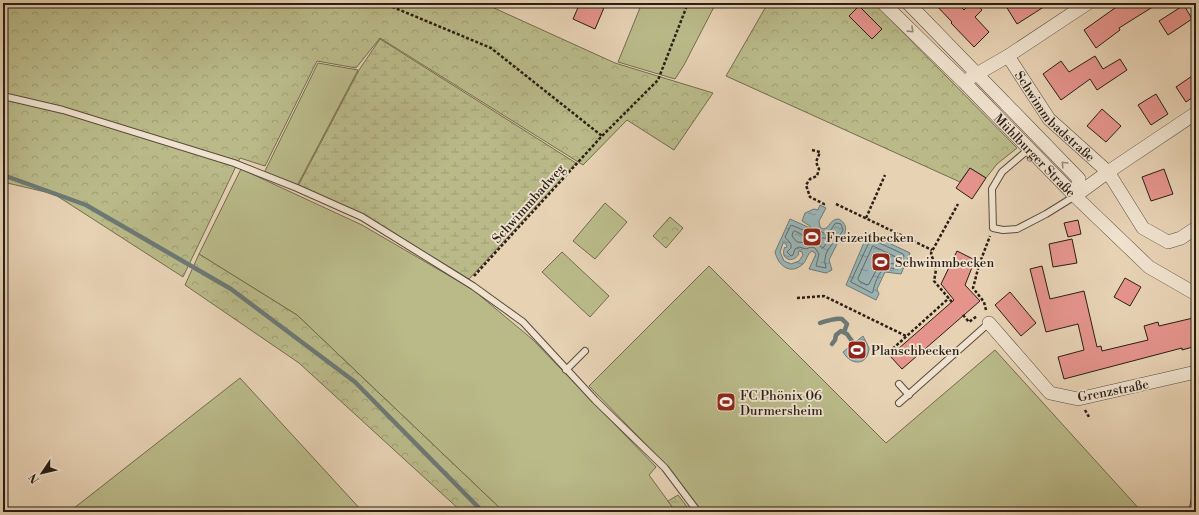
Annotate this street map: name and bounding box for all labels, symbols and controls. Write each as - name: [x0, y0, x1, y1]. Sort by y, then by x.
- one-way arrow: [906, 25, 914, 33]
- street label: Schwimmbadstraße: [1011, 68, 1098, 166]
- street label: Mühlburger Straße: [990, 111, 1079, 201]
- street label: Schwimmbadweg: [489, 160, 569, 247]
- one-way arrow: [1061, 161, 1069, 169]
- sports icon: Freizeitbecken: [801, 226, 823, 248]
- place label: Freizeitbecken: [826, 230, 914, 246]
- sports icon: Schwimmbecken: [870, 251, 892, 273]
- place label: Schwimmbecken: [895, 255, 994, 271]
- sports icon: Planschbecken: [846, 339, 868, 361]
- place label: Planschbecken: [871, 343, 960, 359]
- street label: Grenzstraße: [1076, 376, 1151, 406]
- place label: FC Phönix 06 Durmersheim: [740, 388, 823, 419]
- sports icon: FC Phönix 06 Durmersheim: [715, 391, 737, 413]
- north arrow: [22, 453, 62, 493]
- text: N: [26, 470, 43, 486]

